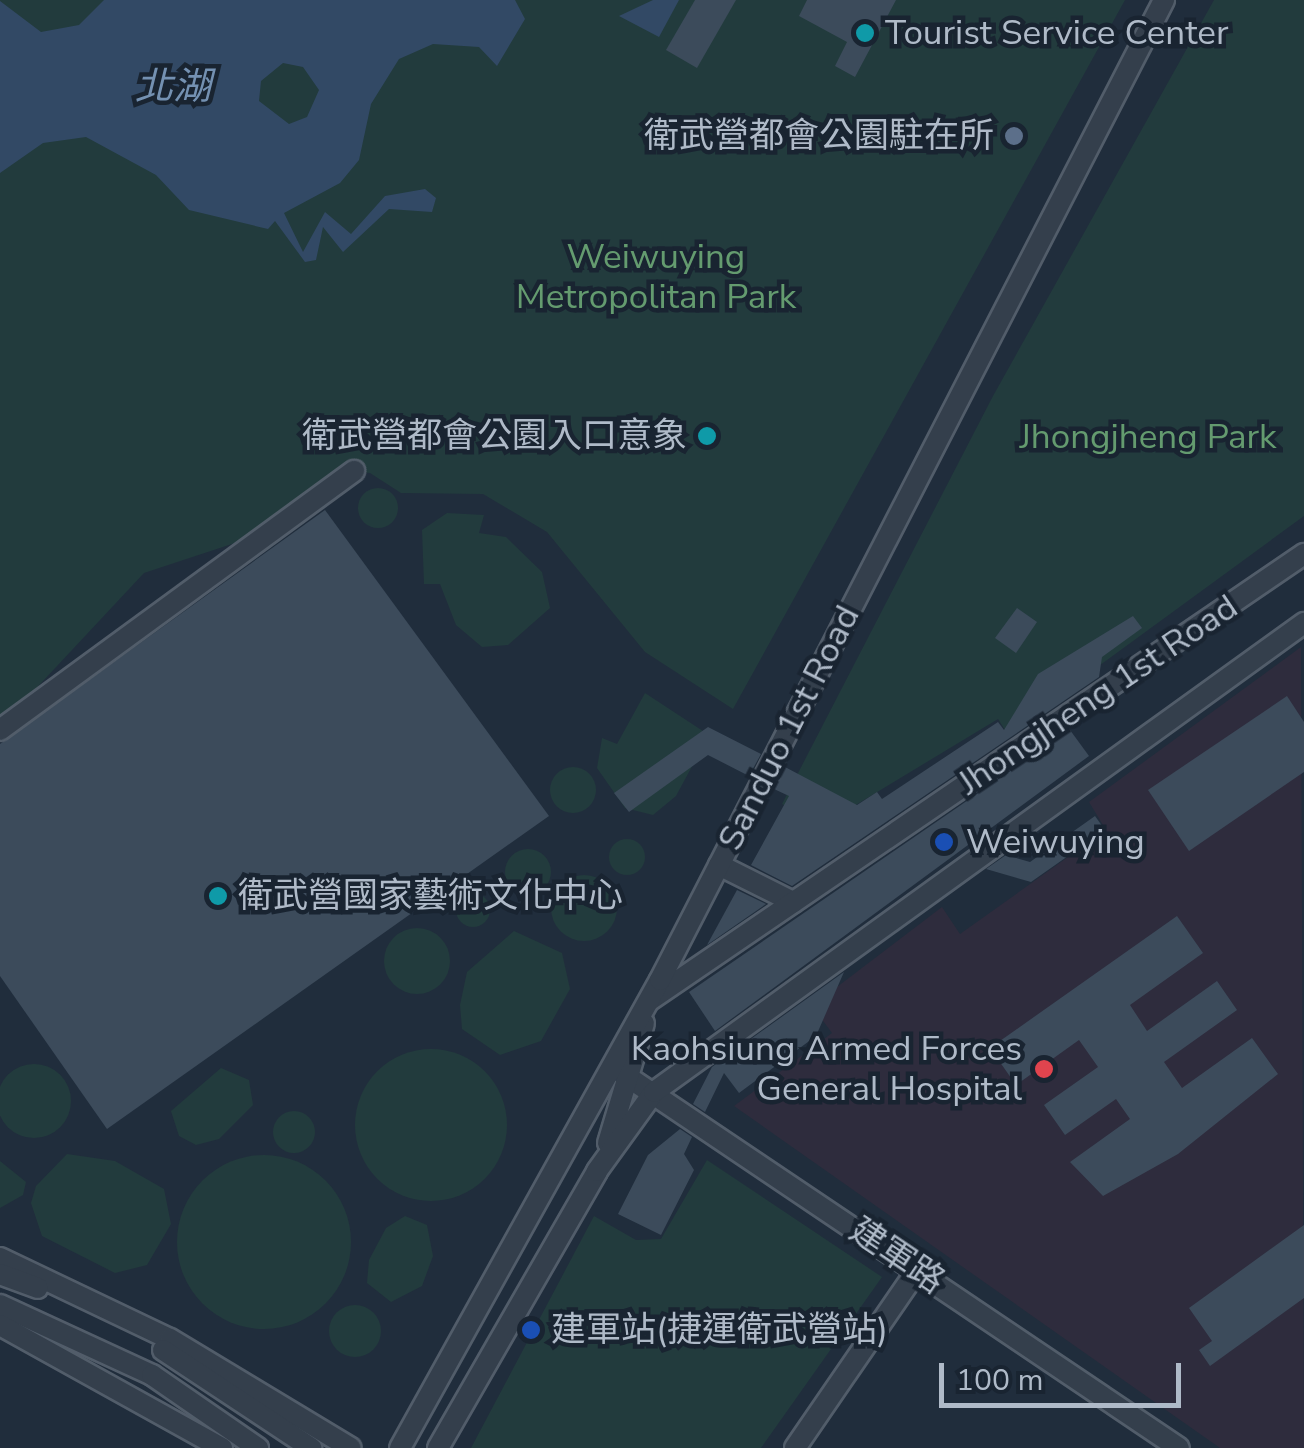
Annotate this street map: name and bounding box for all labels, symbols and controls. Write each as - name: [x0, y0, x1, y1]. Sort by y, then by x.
- place label: Tourist Service Center: [885, 12, 1228, 54]
- marker: Tourist Service Center: [854, 22, 876, 44]
- water label: 北湖: [135, 64, 211, 110]
- place label: 衛武營都會公園駐在所: [644, 115, 994, 157]
- marker: 衛武營都會公園駐在所: [1003, 125, 1025, 147]
- park label: Weiwuying Metropolitan Park: [516, 236, 796, 318]
- place label: 衛武營都會公園入口意象: [302, 415, 687, 457]
- park label: Jhongjheng Park: [1019, 416, 1277, 458]
- marker: 衛武營都會公園入口意象: [696, 425, 718, 447]
- street label: Jhongjheng 1st Road: [950, 586, 1246, 804]
- street label: Sanduo 1st Road: [709, 599, 869, 857]
- place label: Weiwuying: [966, 821, 1145, 863]
- marker: Weiwuying: [931, 829, 957, 855]
- place label: 衛武營國家藝術文化中心: [238, 875, 623, 917]
- marker: 衛武營國家藝術文化中心: [207, 885, 229, 907]
- place label: Kaohsiung Armed Forces General Hospital: [631, 1028, 1022, 1110]
- marker: Kaohsiung Armed Forces General Hospital: [1031, 1056, 1057, 1082]
- street label: 建軍路: [842, 1209, 952, 1303]
- place label: 建軍站(捷運衛武營站): [551, 1309, 888, 1351]
- marker: 建軍站(捷運衛武營站): [520, 1319, 542, 1341]
- scale bar: [944, 1343, 1186, 1405]
- text: 100 m: [956, 1360, 1043, 1401]

